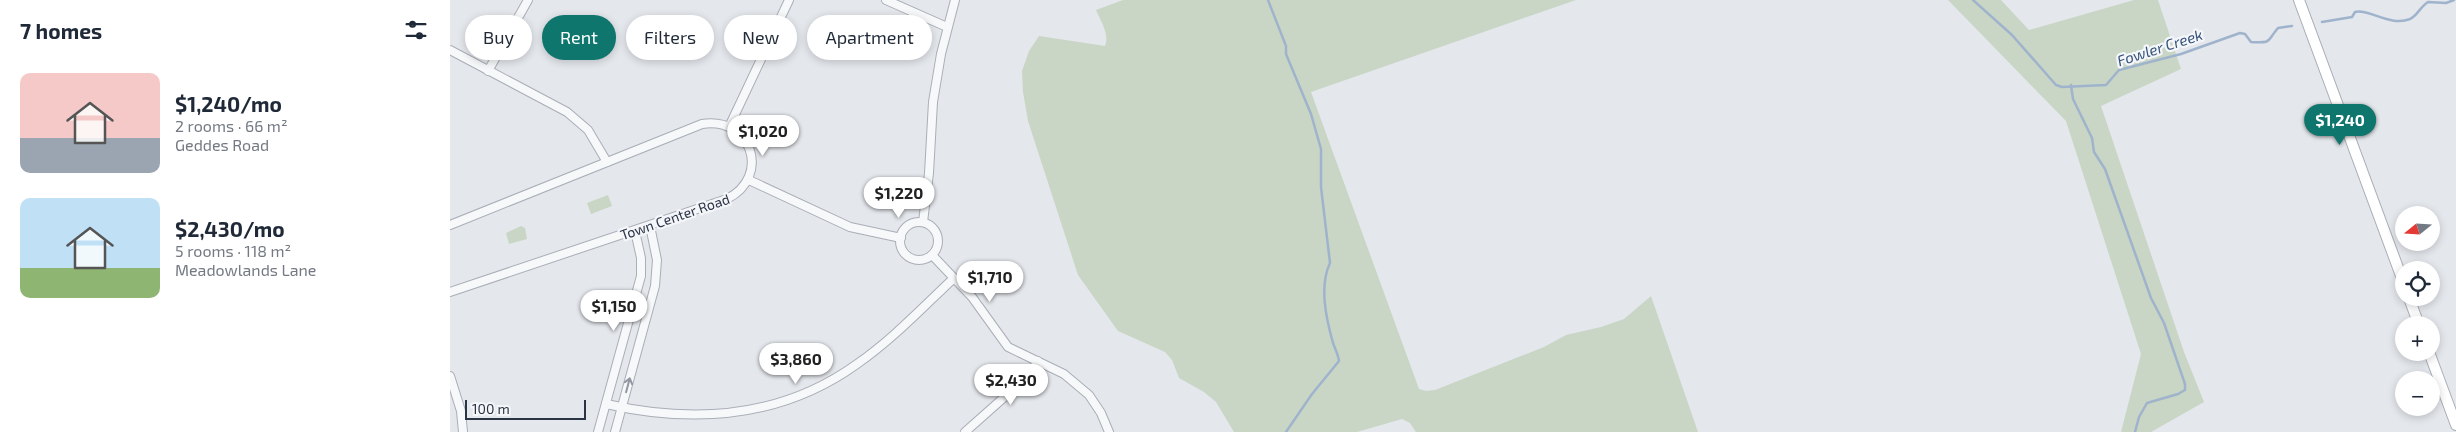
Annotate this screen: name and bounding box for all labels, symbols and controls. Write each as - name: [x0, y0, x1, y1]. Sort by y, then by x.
- chip: Buy: [465, 15, 532, 60]
- chip: Rent: [542, 15, 616, 60]
- chip: Filters: [626, 15, 714, 60]
- chip: New: [724, 15, 797, 60]
- chip: Apartment: [807, 15, 932, 60]
- icon: filters: [402, 16, 430, 44]
- text: 7 homes: [20, 18, 102, 43]
- water label: Fowler Creek: [2115, 25, 2205, 69]
- text: $1,240/mo: [175, 91, 282, 116]
- icon: home: [60, 93, 120, 153]
- pin: $1,240: [2299, 104, 2381, 146]
- text: $1,240: [2315, 110, 2365, 129]
- pin: $1,020: [722, 114, 804, 157]
- text: 2 rooms · 66 m²: [175, 116, 288, 135]
- text: $1,020: [738, 121, 788, 140]
- text: Geddes Road: [175, 135, 269, 154]
- pin: $1,220: [858, 176, 940, 219]
- text: $1,220: [875, 183, 923, 202]
- street label: Town Center Road: [618, 190, 732, 243]
- north arrow: [2395, 206, 2440, 251]
- map controls: [2395, 206, 2440, 416]
- text: $2,430/mo: [175, 216, 285, 241]
- icon: home: [60, 218, 120, 278]
- text: 5 rooms · 118 m²: [175, 241, 291, 260]
- text: Meadowlands Lane: [175, 260, 316, 279]
- pin: $1,710: [949, 260, 1031, 303]
- button: locate: [2395, 261, 2440, 306]
- text: $1,710: [967, 267, 1013, 286]
- pin: $1,150: [573, 290, 655, 332]
- text: $1,150: [591, 296, 637, 315]
- button: +: [2395, 316, 2440, 361]
- pin: $3,860: [755, 342, 837, 385]
- text: $3,860: [770, 349, 822, 368]
- pin: $2,430: [970, 364, 1052, 406]
- text: $2,430: [985, 370, 1037, 389]
- button: −: [2395, 371, 2440, 416]
- one-way arrow: [623, 377, 633, 393]
- scale bar: [465, 397, 586, 420]
- text: 100 m: [472, 400, 510, 417]

